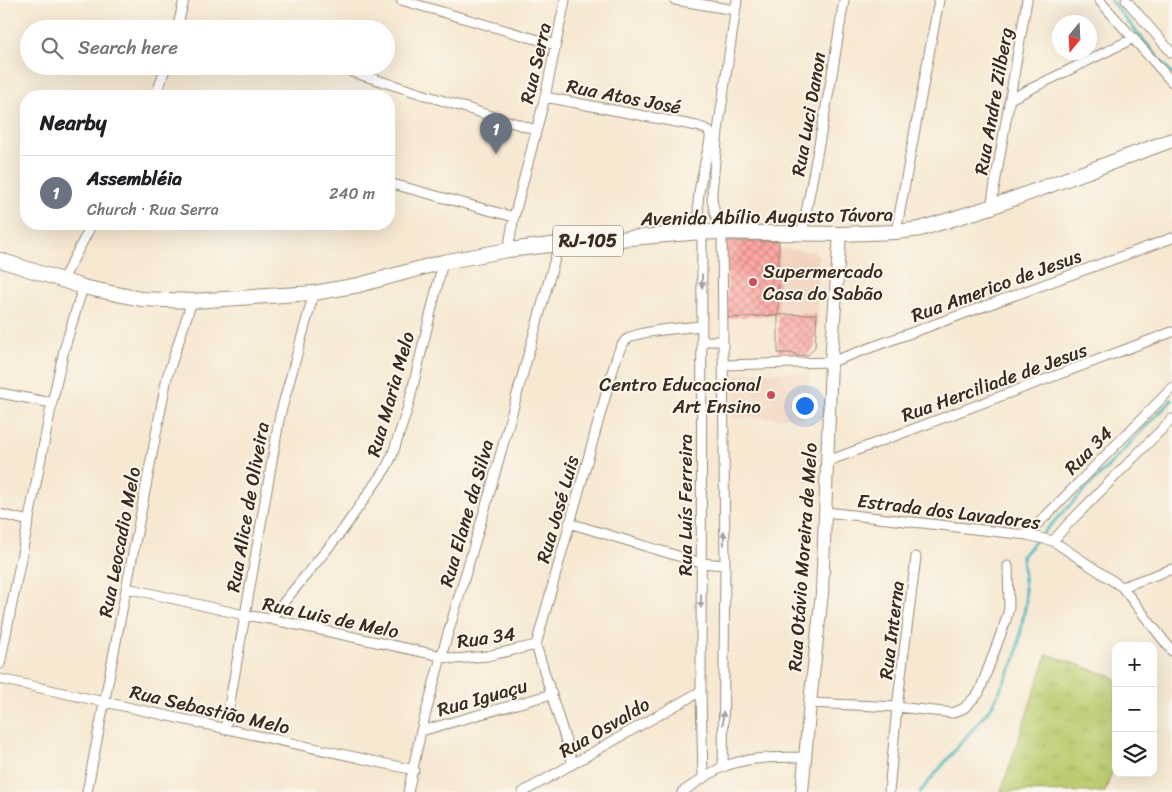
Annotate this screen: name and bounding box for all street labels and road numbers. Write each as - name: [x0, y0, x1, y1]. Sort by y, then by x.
- street label: Rua Serra: [510, 19, 561, 107]
- street label: Rua Andre Zilberg: [964, 24, 1023, 177]
- street label: Rua Luci Danon: [781, 49, 836, 179]
- street label: Rua Atos José: [564, 69, 684, 124]
- street label: Avenida Abílio Augusto Távora: [640, 198, 894, 235]
- road number: RJ-105: [553, 226, 623, 256]
- street label: Rua Americo de Jesus: [906, 239, 1086, 332]
- street label: Rua Maria Melo: [357, 327, 424, 461]
- street label: Rua Herciliade de Jesus: [897, 333, 1092, 431]
- street label: Rua 34: [1056, 418, 1121, 483]
- street label: Rua Alice de Oliveira: [216, 419, 279, 595]
- street label: Rua Luís Ferreira: [669, 433, 702, 576]
- street label: Rua Elane da Silva: [430, 435, 503, 591]
- street label: Rua Otávio Moreira de Melo: [778, 441, 827, 672]
- street label: Rua José Luis: [526, 451, 589, 567]
- street label: Rua Leocadio Melo: [89, 464, 150, 620]
- street label: Estrada dos Lavadores: [856, 484, 1042, 539]
- street label: Rua Interna: [869, 578, 914, 681]
- street label: Rua Luis de Melo: [260, 587, 402, 648]
- street label: Rua 34: [455, 617, 517, 658]
- street label: Rua Iguaçu: [433, 669, 531, 726]
- street label: Rua Sebastião Melo: [127, 675, 293, 744]
- street label: Rua Osvaldo: [552, 688, 656, 767]

